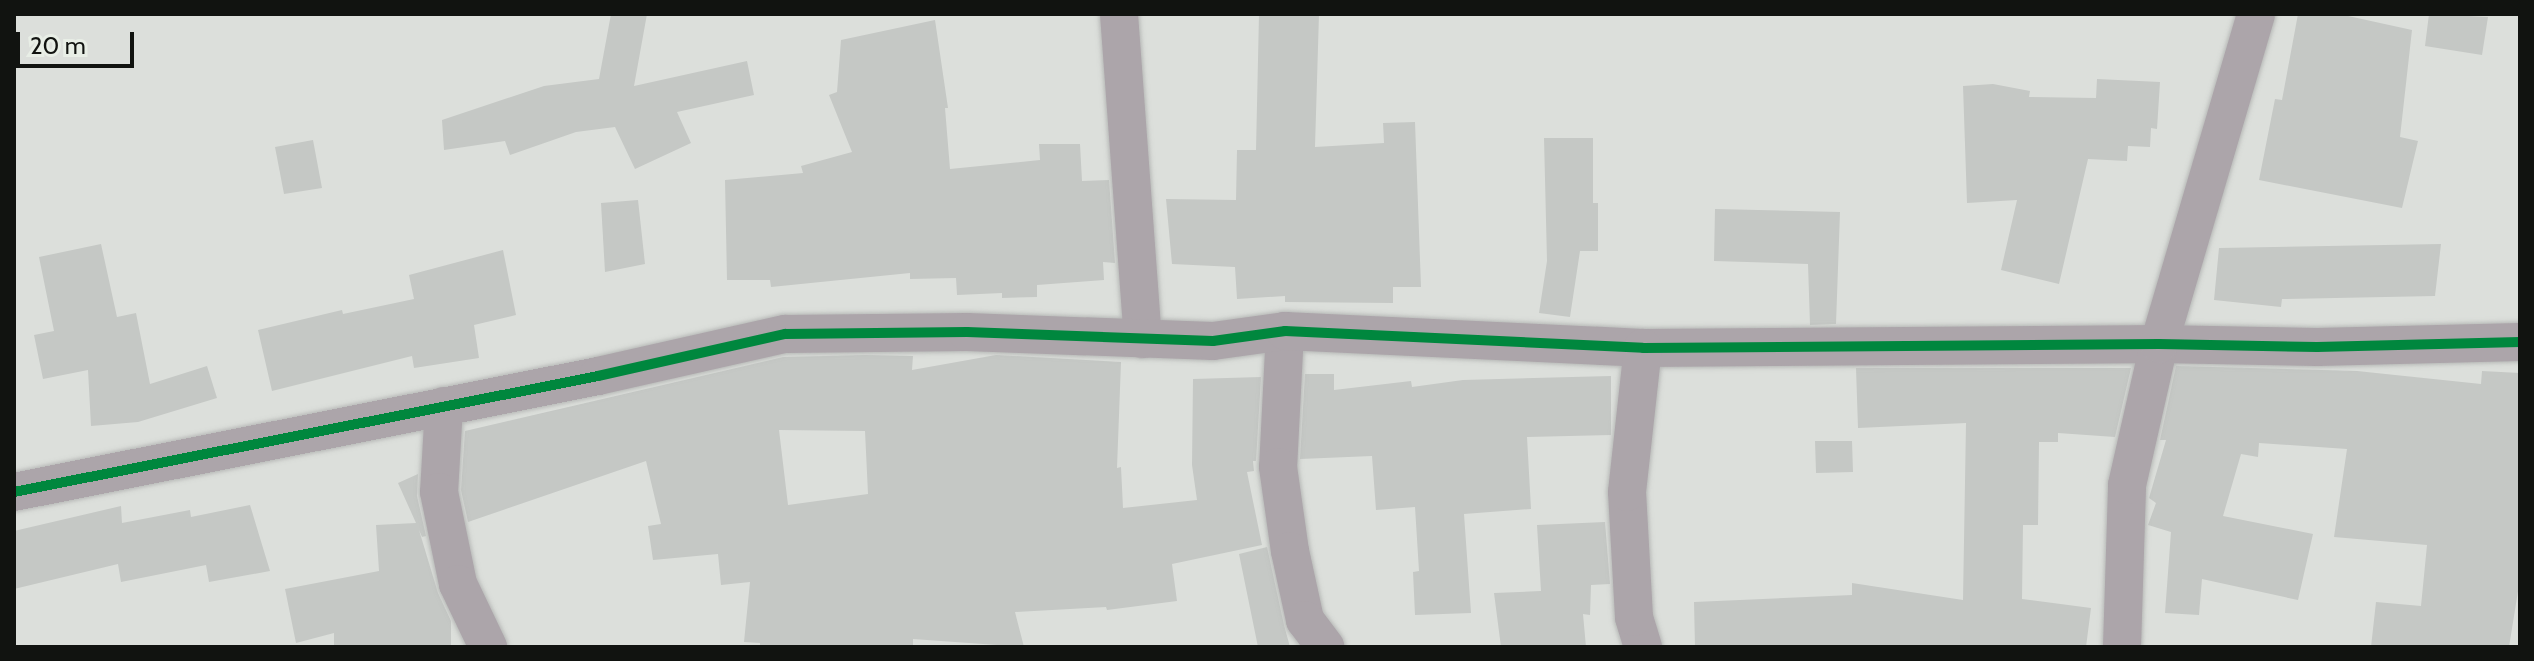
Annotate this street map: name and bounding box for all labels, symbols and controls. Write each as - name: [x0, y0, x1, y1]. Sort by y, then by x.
- scale bar: [20, 16, 138, 66]
- text: 20 m: [30, 31, 86, 60]

